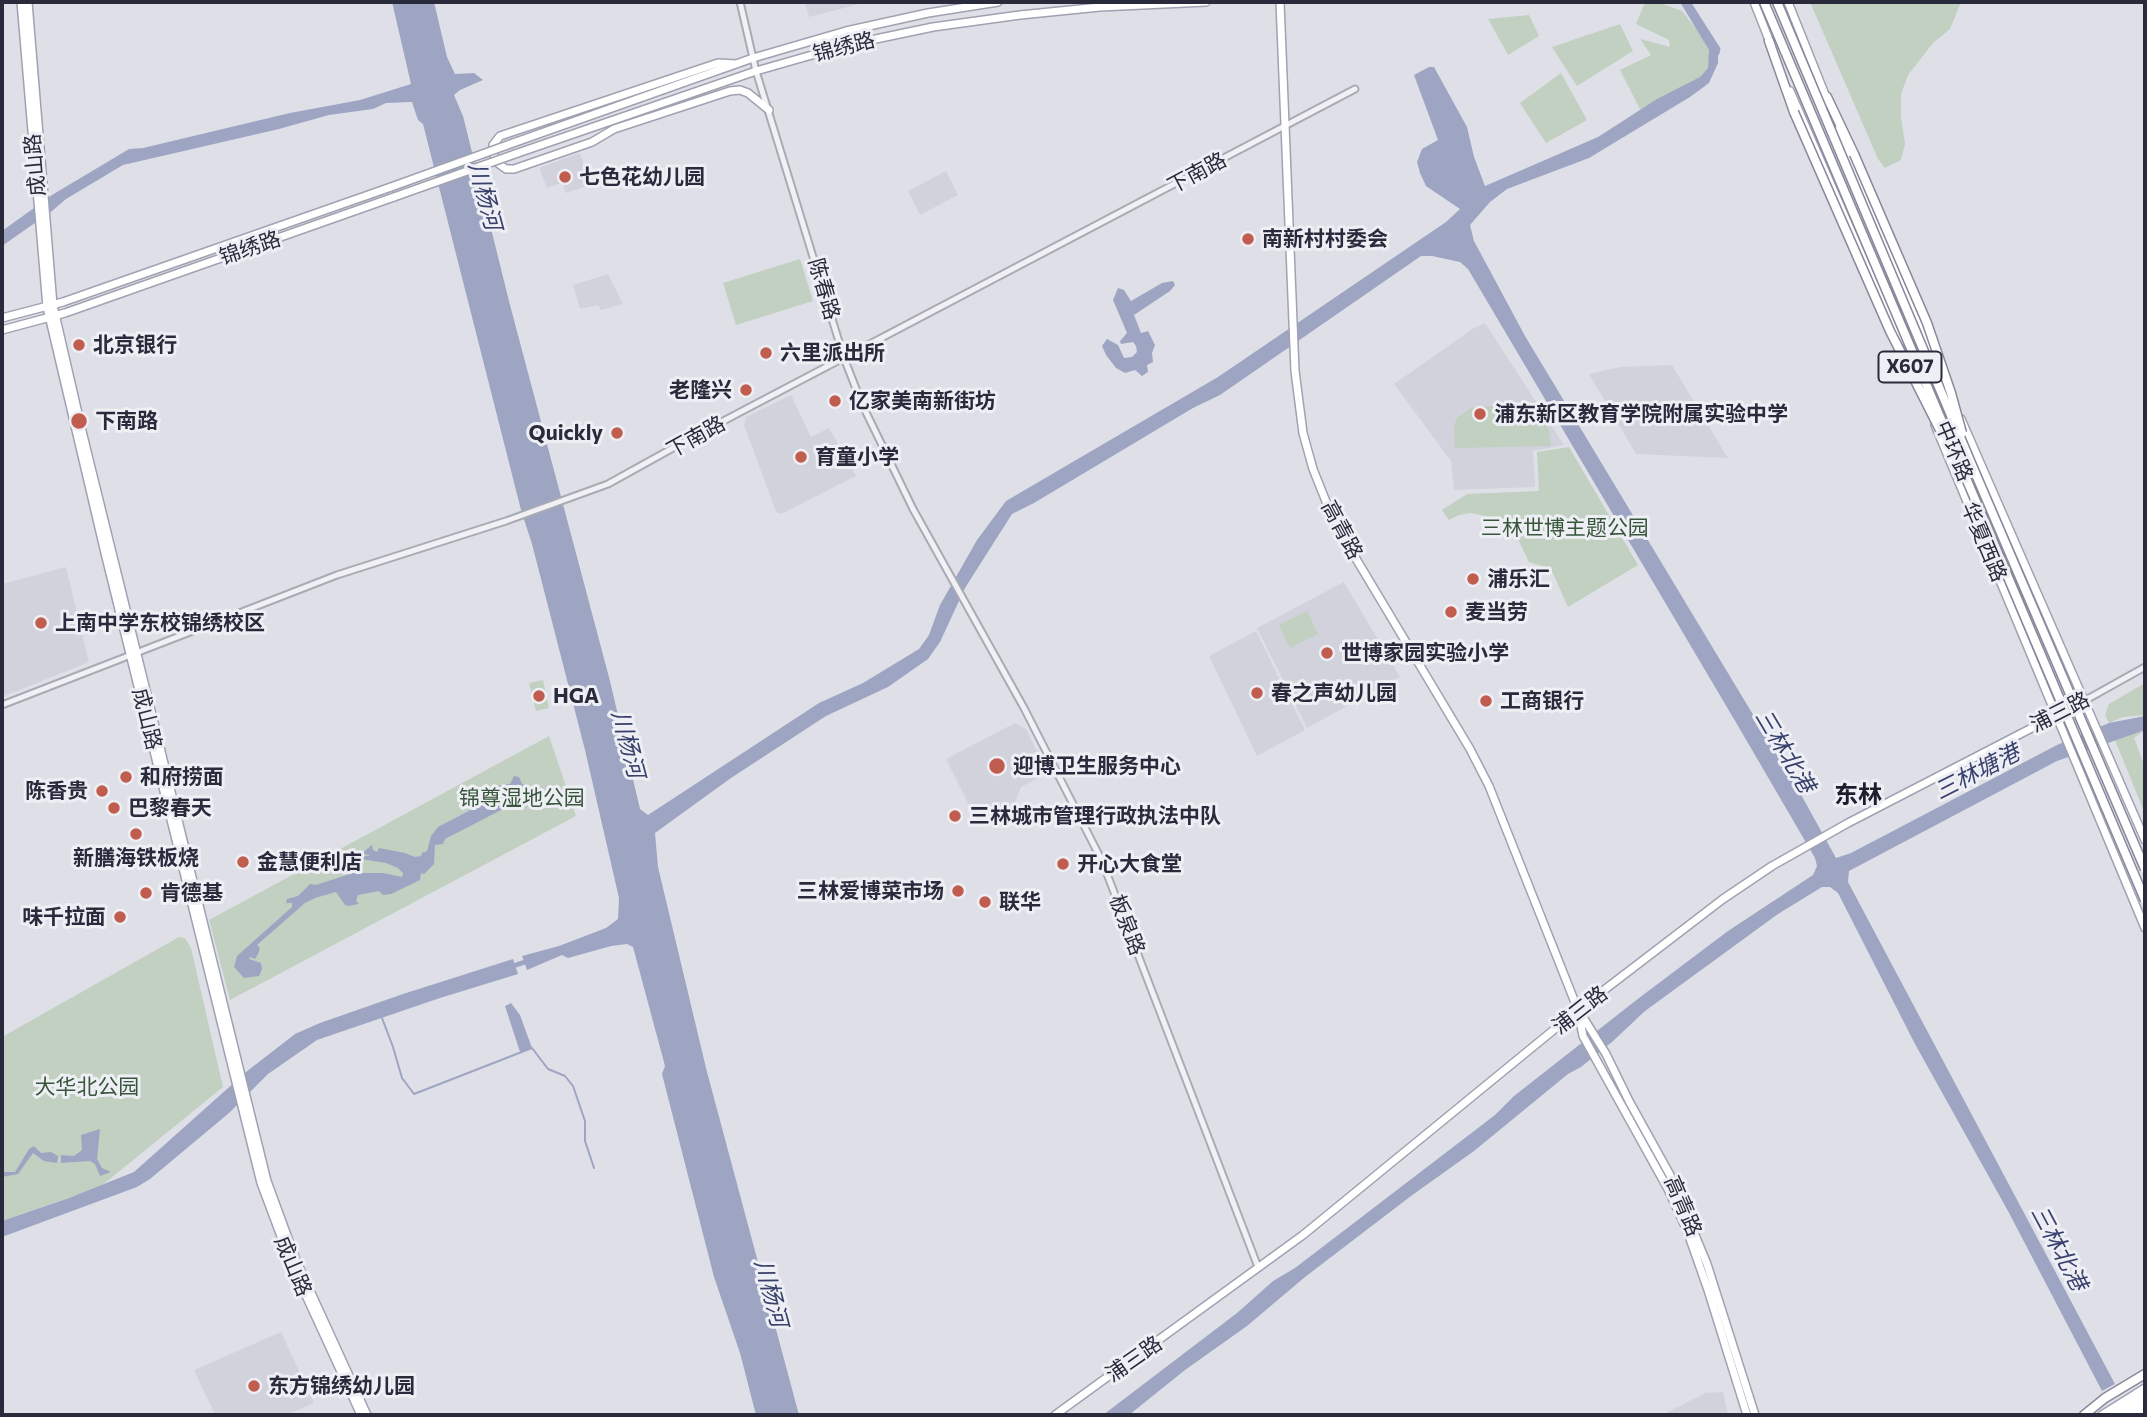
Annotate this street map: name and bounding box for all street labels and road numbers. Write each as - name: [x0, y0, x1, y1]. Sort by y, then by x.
- street label: 锦绣路: [810, 27, 878, 67]
- street label: 成山路: [20, 133, 50, 197]
- street label: 下南路: [1163, 147, 1231, 199]
- street label: 锦绣路: [216, 226, 284, 270]
- street label: 陈春路: [803, 255, 845, 323]
- road number: X607: [1878, 352, 1941, 382]
- street label: 下南路: [662, 411, 730, 463]
- street label: 中环路: [1930, 417, 1978, 485]
- street label: 高青路: [1316, 496, 1368, 564]
- street label: 华夏西路: [1956, 498, 2012, 586]
- street label: 成山路: [127, 685, 167, 753]
- street label: 浦三路: [2026, 686, 2094, 738]
- street label: 板泉路: [1104, 891, 1150, 959]
- street label: 浦三路: [1547, 981, 1613, 1039]
- street label: 高青路: [1659, 1172, 1707, 1240]
- street label: 成山路: [269, 1232, 317, 1300]
- street label: 浦三路: [1101, 1331, 1167, 1387]

